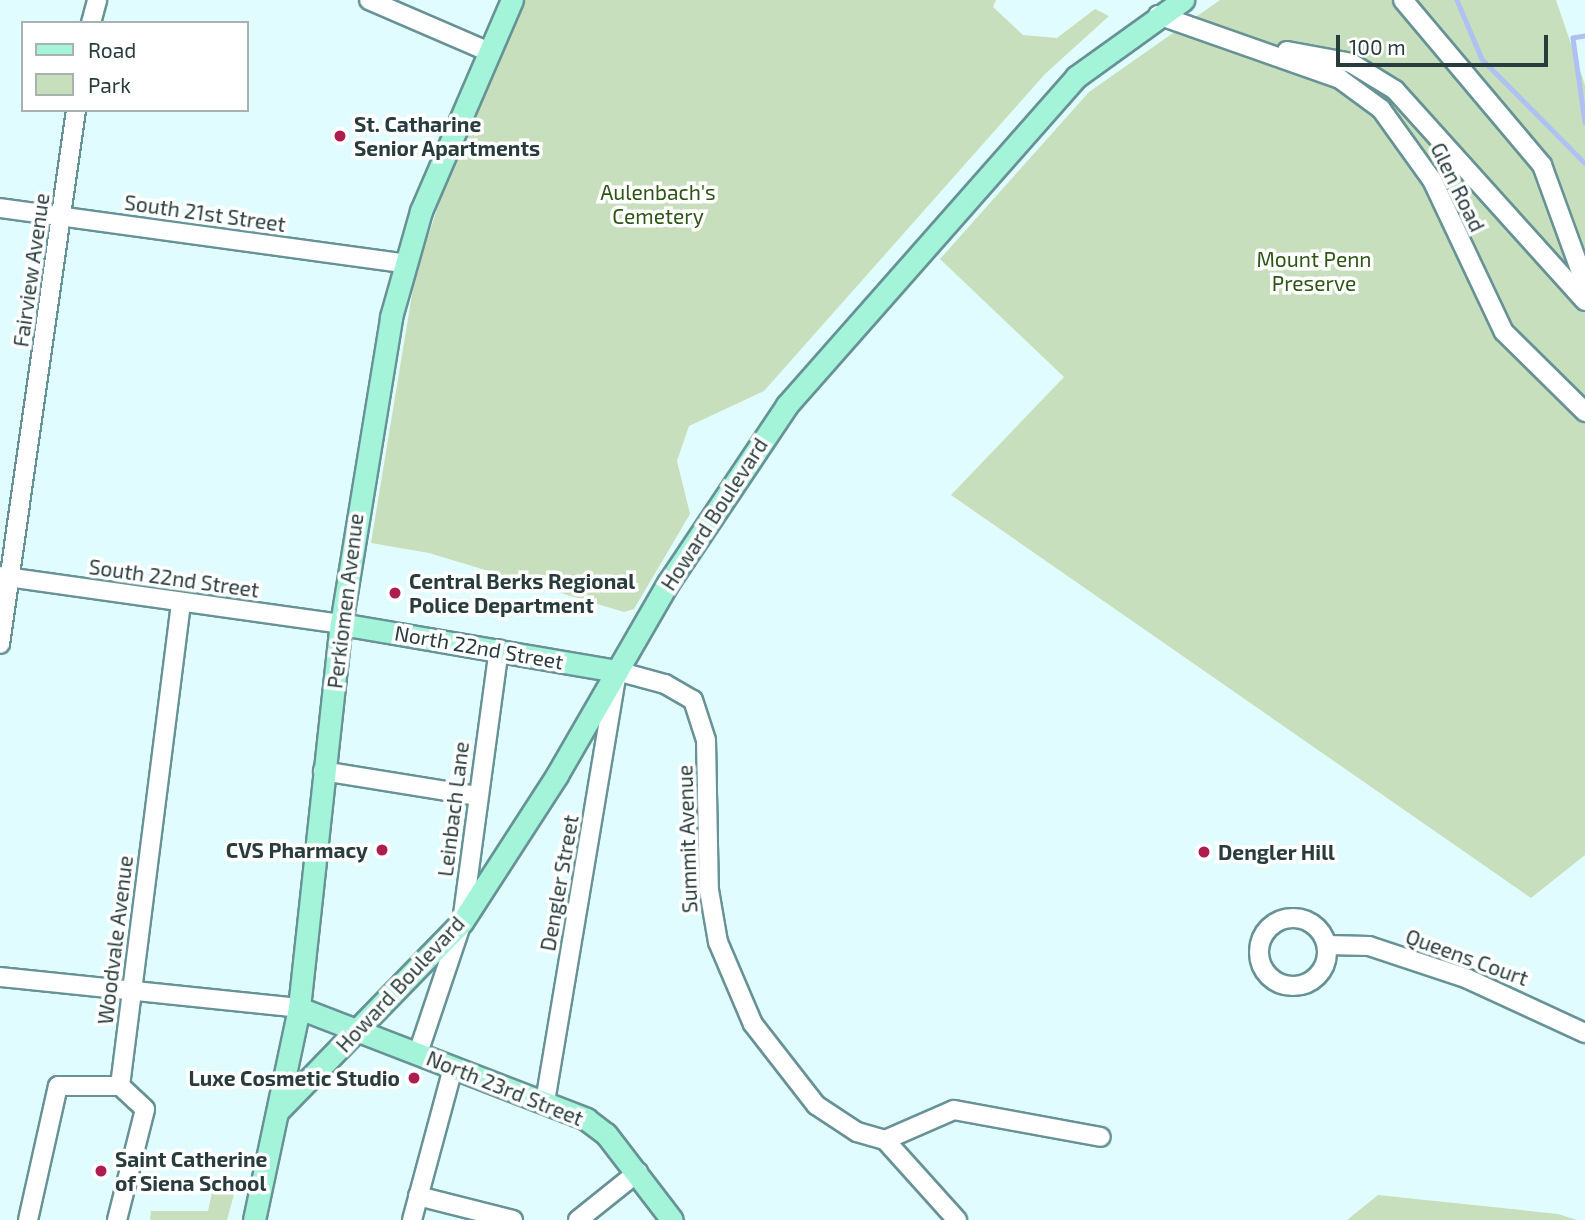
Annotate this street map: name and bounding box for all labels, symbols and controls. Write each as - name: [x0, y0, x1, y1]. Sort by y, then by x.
- legend: [21, 21, 248, 112]
- scale bar: [1340, 21, 1552, 65]
- text: 100 m: [1349, 34, 1406, 59]
- text: Road: [88, 37, 136, 62]
- text: Park: [88, 72, 131, 97]
- place label: St. Catharine Senior Apartments: [354, 111, 541, 161]
- marker: St. Catharine Senior Apartments: [332, 128, 348, 144]
- street label: Glen Road: [1426, 138, 1490, 236]
- park label: Aulenbach's Cemetery: [600, 179, 716, 229]
- street label: South 21st Street: [123, 189, 287, 237]
- street label: Fairview Avenue: [8, 191, 54, 349]
- park label: Mount Penn Preserve: [1256, 246, 1372, 296]
- street label: Howard Boulevard: [655, 433, 773, 595]
- street label: Perkiomen Avenue: [322, 512, 368, 690]
- street label: South 22nd Street: [87, 554, 261, 602]
- place label: Central Berks Regional Police Department: [409, 568, 636, 618]
- marker: Central Berks Regional Police Department: [387, 585, 403, 601]
- street label: North 22nd Street: [393, 620, 565, 674]
- street label: Leinbach Lane: [432, 740, 474, 878]
- street label: Summit Avenue: [672, 764, 702, 914]
- street label: Dengler Street: [535, 813, 583, 953]
- place label: CVS Pharmacy: [226, 837, 368, 863]
- place label: Dengler Hill: [1218, 839, 1335, 865]
- marker: CVS Pharmacy: [374, 842, 390, 858]
- marker: Dengler Hill: [1196, 844, 1212, 860]
- street label: Woodvale Avenue: [92, 854, 138, 1026]
- street label: Howard Boulevard: [331, 911, 469, 1057]
- street label: Queens Court: [1402, 923, 1532, 991]
- street label: North 23rd Street: [423, 1045, 587, 1131]
- place label: Luxe Cosmetic Studio: [188, 1065, 400, 1091]
- marker: Luxe Cosmetic Studio: [406, 1070, 422, 1086]
- place label: Saint Catherine of Siena School: [115, 1146, 267, 1196]
- marker: Saint Catherine of Siena School: [93, 1163, 109, 1179]

